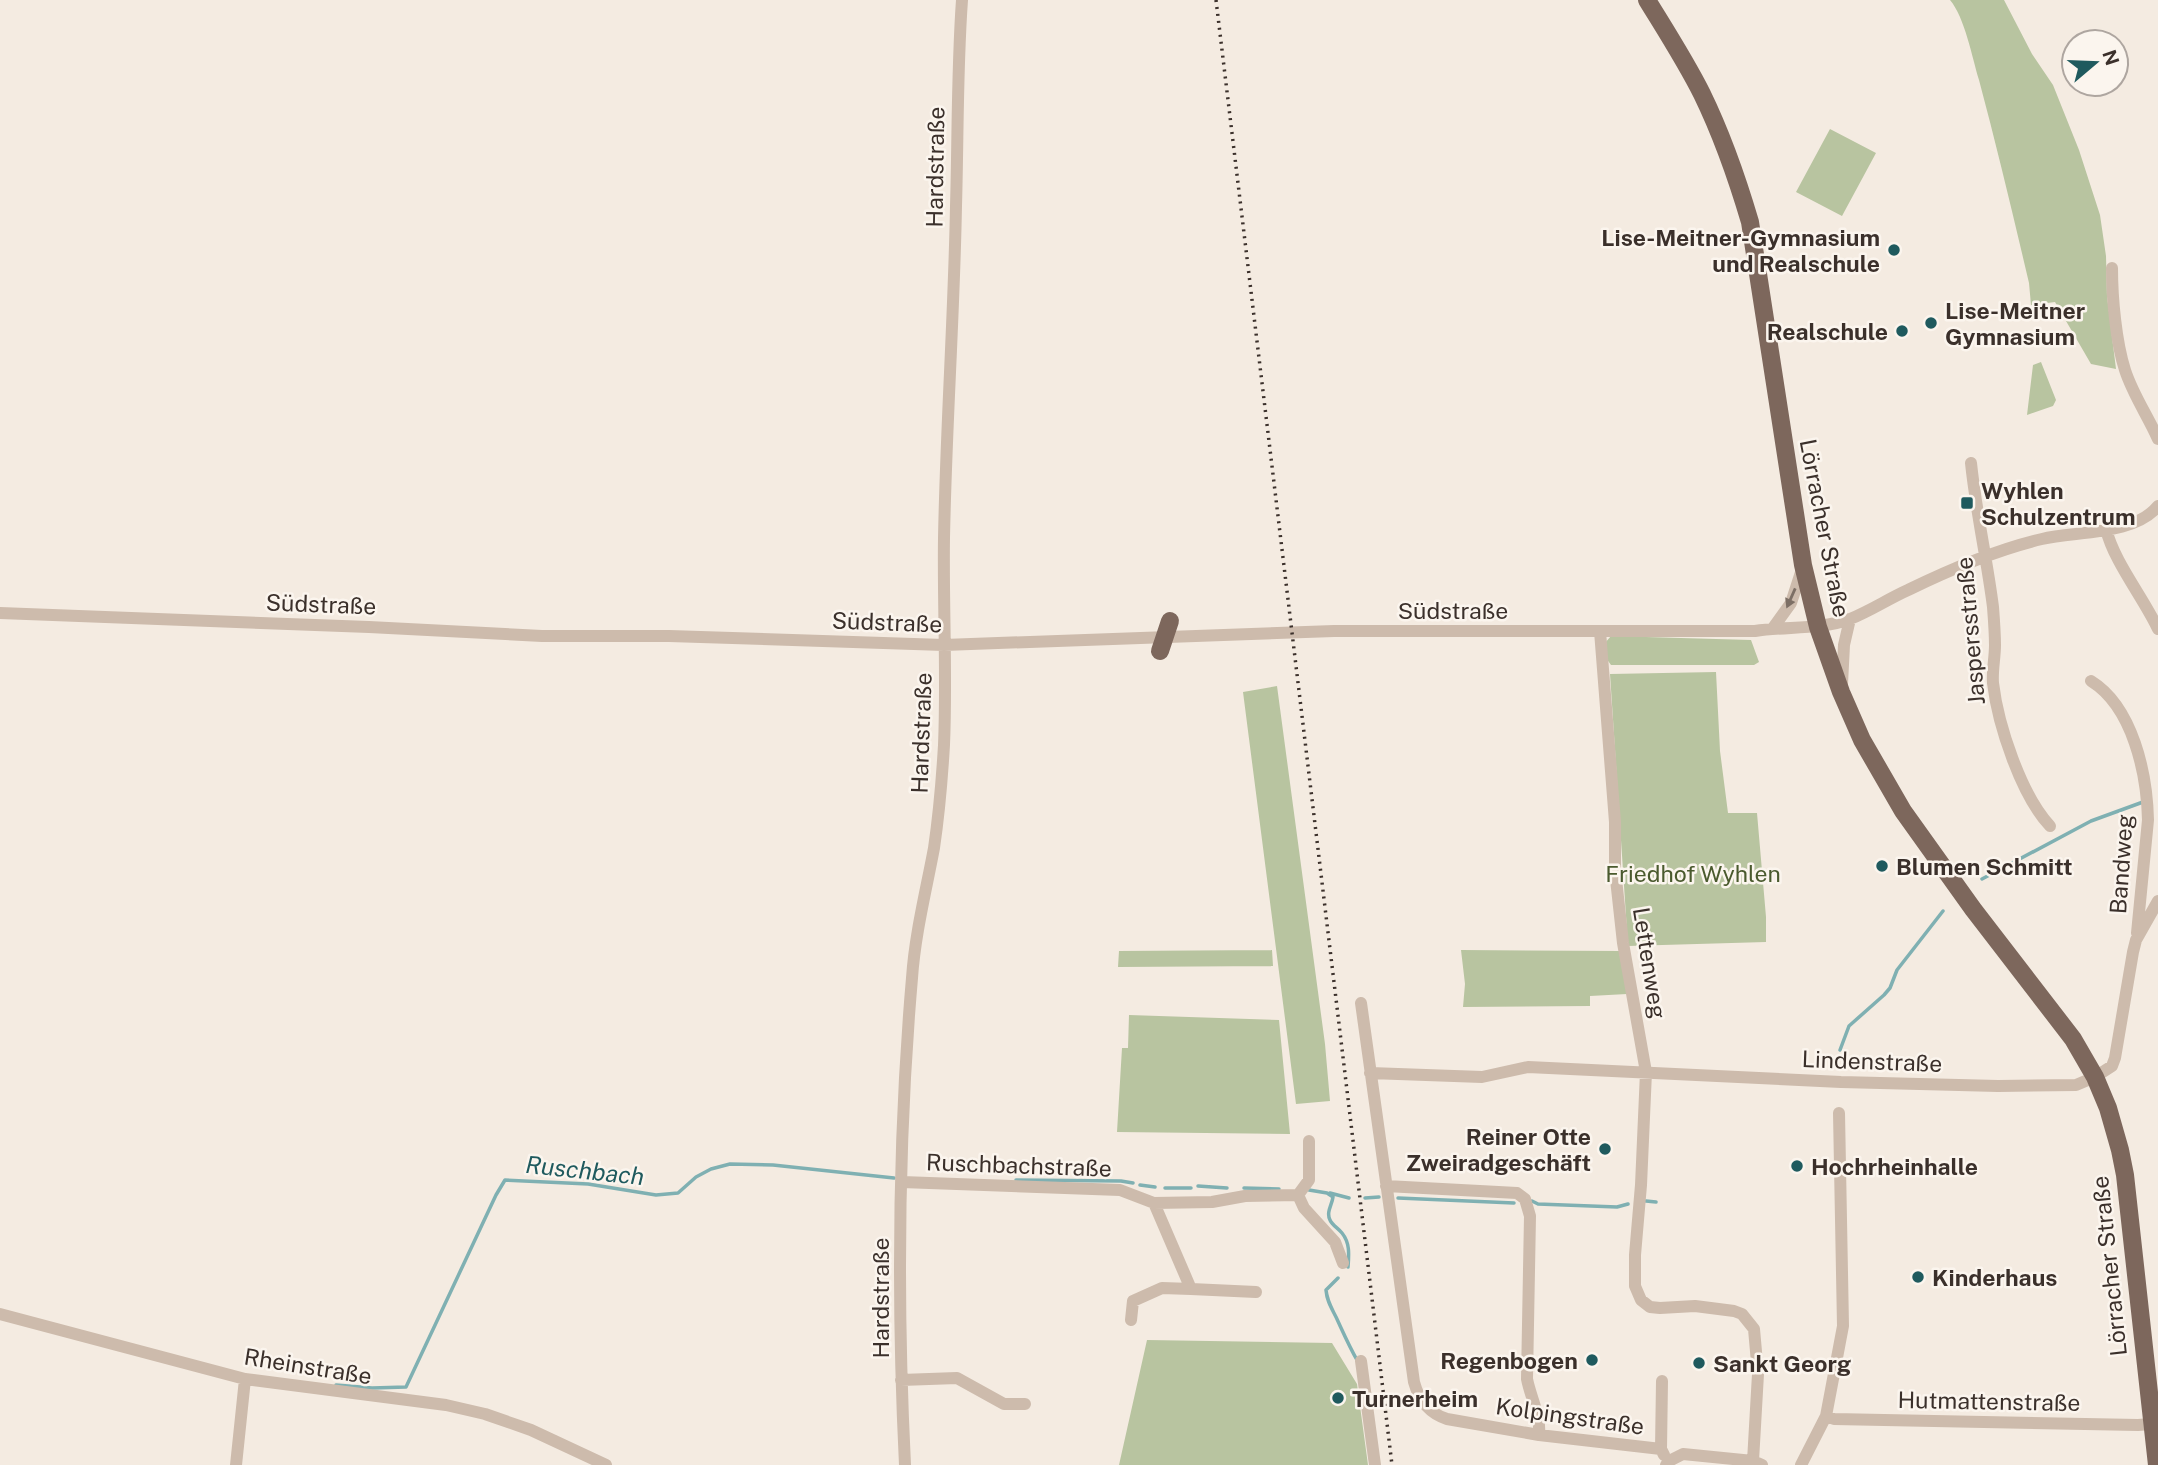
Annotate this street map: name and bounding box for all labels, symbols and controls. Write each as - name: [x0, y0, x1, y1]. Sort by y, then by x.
- north arrow: [2060, 28, 2130, 98]
- text: N: [2098, 47, 2124, 68]
- street label: Hardstraße: [920, 106, 950, 228]
- place label: Lise-Meitner-Gymnasium und Realschule: [1601, 224, 1880, 277]
- marker: Lise-Meitner-Gymnasium und Realschule: [1886, 242, 1902, 258]
- place label: Lise-Meitner Gymnasium: [1945, 297, 2085, 350]
- marker: Lise-Meitner Gymnasium: [1923, 315, 1939, 331]
- place label: Realschule: [1767, 318, 1888, 345]
- marker: Realschule: [1894, 323, 1910, 339]
- street label: Lörracher Straße: [1794, 437, 1856, 619]
- place label: Wyhlen Schulzentrum: [1981, 477, 2136, 530]
- marker: Wyhlen Schulzentrum: [1959, 495, 1975, 511]
- street label: Jaspersstraße: [1950, 556, 1990, 706]
- one-way arrow: [1785, 588, 1797, 608]
- street label: Südstraße: [265, 589, 377, 619]
- street label: Südstraße: [1398, 597, 1508, 624]
- street label: Südstraße: [831, 607, 943, 637]
- street label: Hardstraße: [905, 672, 937, 794]
- street label: Bandweg: [2104, 813, 2138, 915]
- place label: Blumen Schmitt: [1896, 853, 2073, 880]
- marker: Blumen Schmitt: [1874, 858, 1890, 874]
- park label: Friedhof Wyhlen: [1605, 860, 1781, 887]
- street label: Lettenweg: [1628, 905, 1672, 1021]
- street label: Lindenstraße: [1801, 1045, 1943, 1077]
- place label: Reiner Otte Zweiradgeschäft: [1406, 1123, 1591, 1176]
- marker: Reiner Otte Zweiradgeschäft: [1597, 1141, 1613, 1157]
- street label: Ruschbachstraße: [926, 1148, 1112, 1182]
- water label: Ruschbach: [524, 1150, 646, 1190]
- place label: Hochrheinhalle: [1811, 1153, 1978, 1180]
- marker: Hochrheinhalle: [1789, 1158, 1805, 1174]
- street label: Lörracher Straße: [2086, 1175, 2132, 1357]
- street label: Hardstraße: [867, 1238, 894, 1359]
- place label: Kinderhaus: [1932, 1264, 2057, 1291]
- marker: Kinderhaus: [1910, 1269, 1926, 1285]
- street label: Rheinstraße: [242, 1343, 374, 1389]
- place label: Regenbogen: [1440, 1347, 1578, 1374]
- place label: Sankt Georg: [1713, 1350, 1851, 1377]
- marker: Regenbogen: [1584, 1352, 1600, 1368]
- marker: Sankt Georg: [1691, 1355, 1707, 1371]
- place label: Turnerheim: [1352, 1385, 1478, 1412]
- street label: Hutmattenstraße: [1897, 1386, 2081, 1416]
- marker: Turnerheim: [1330, 1390, 1346, 1406]
- street label: Kolpingstraße: [1494, 1392, 1646, 1440]

